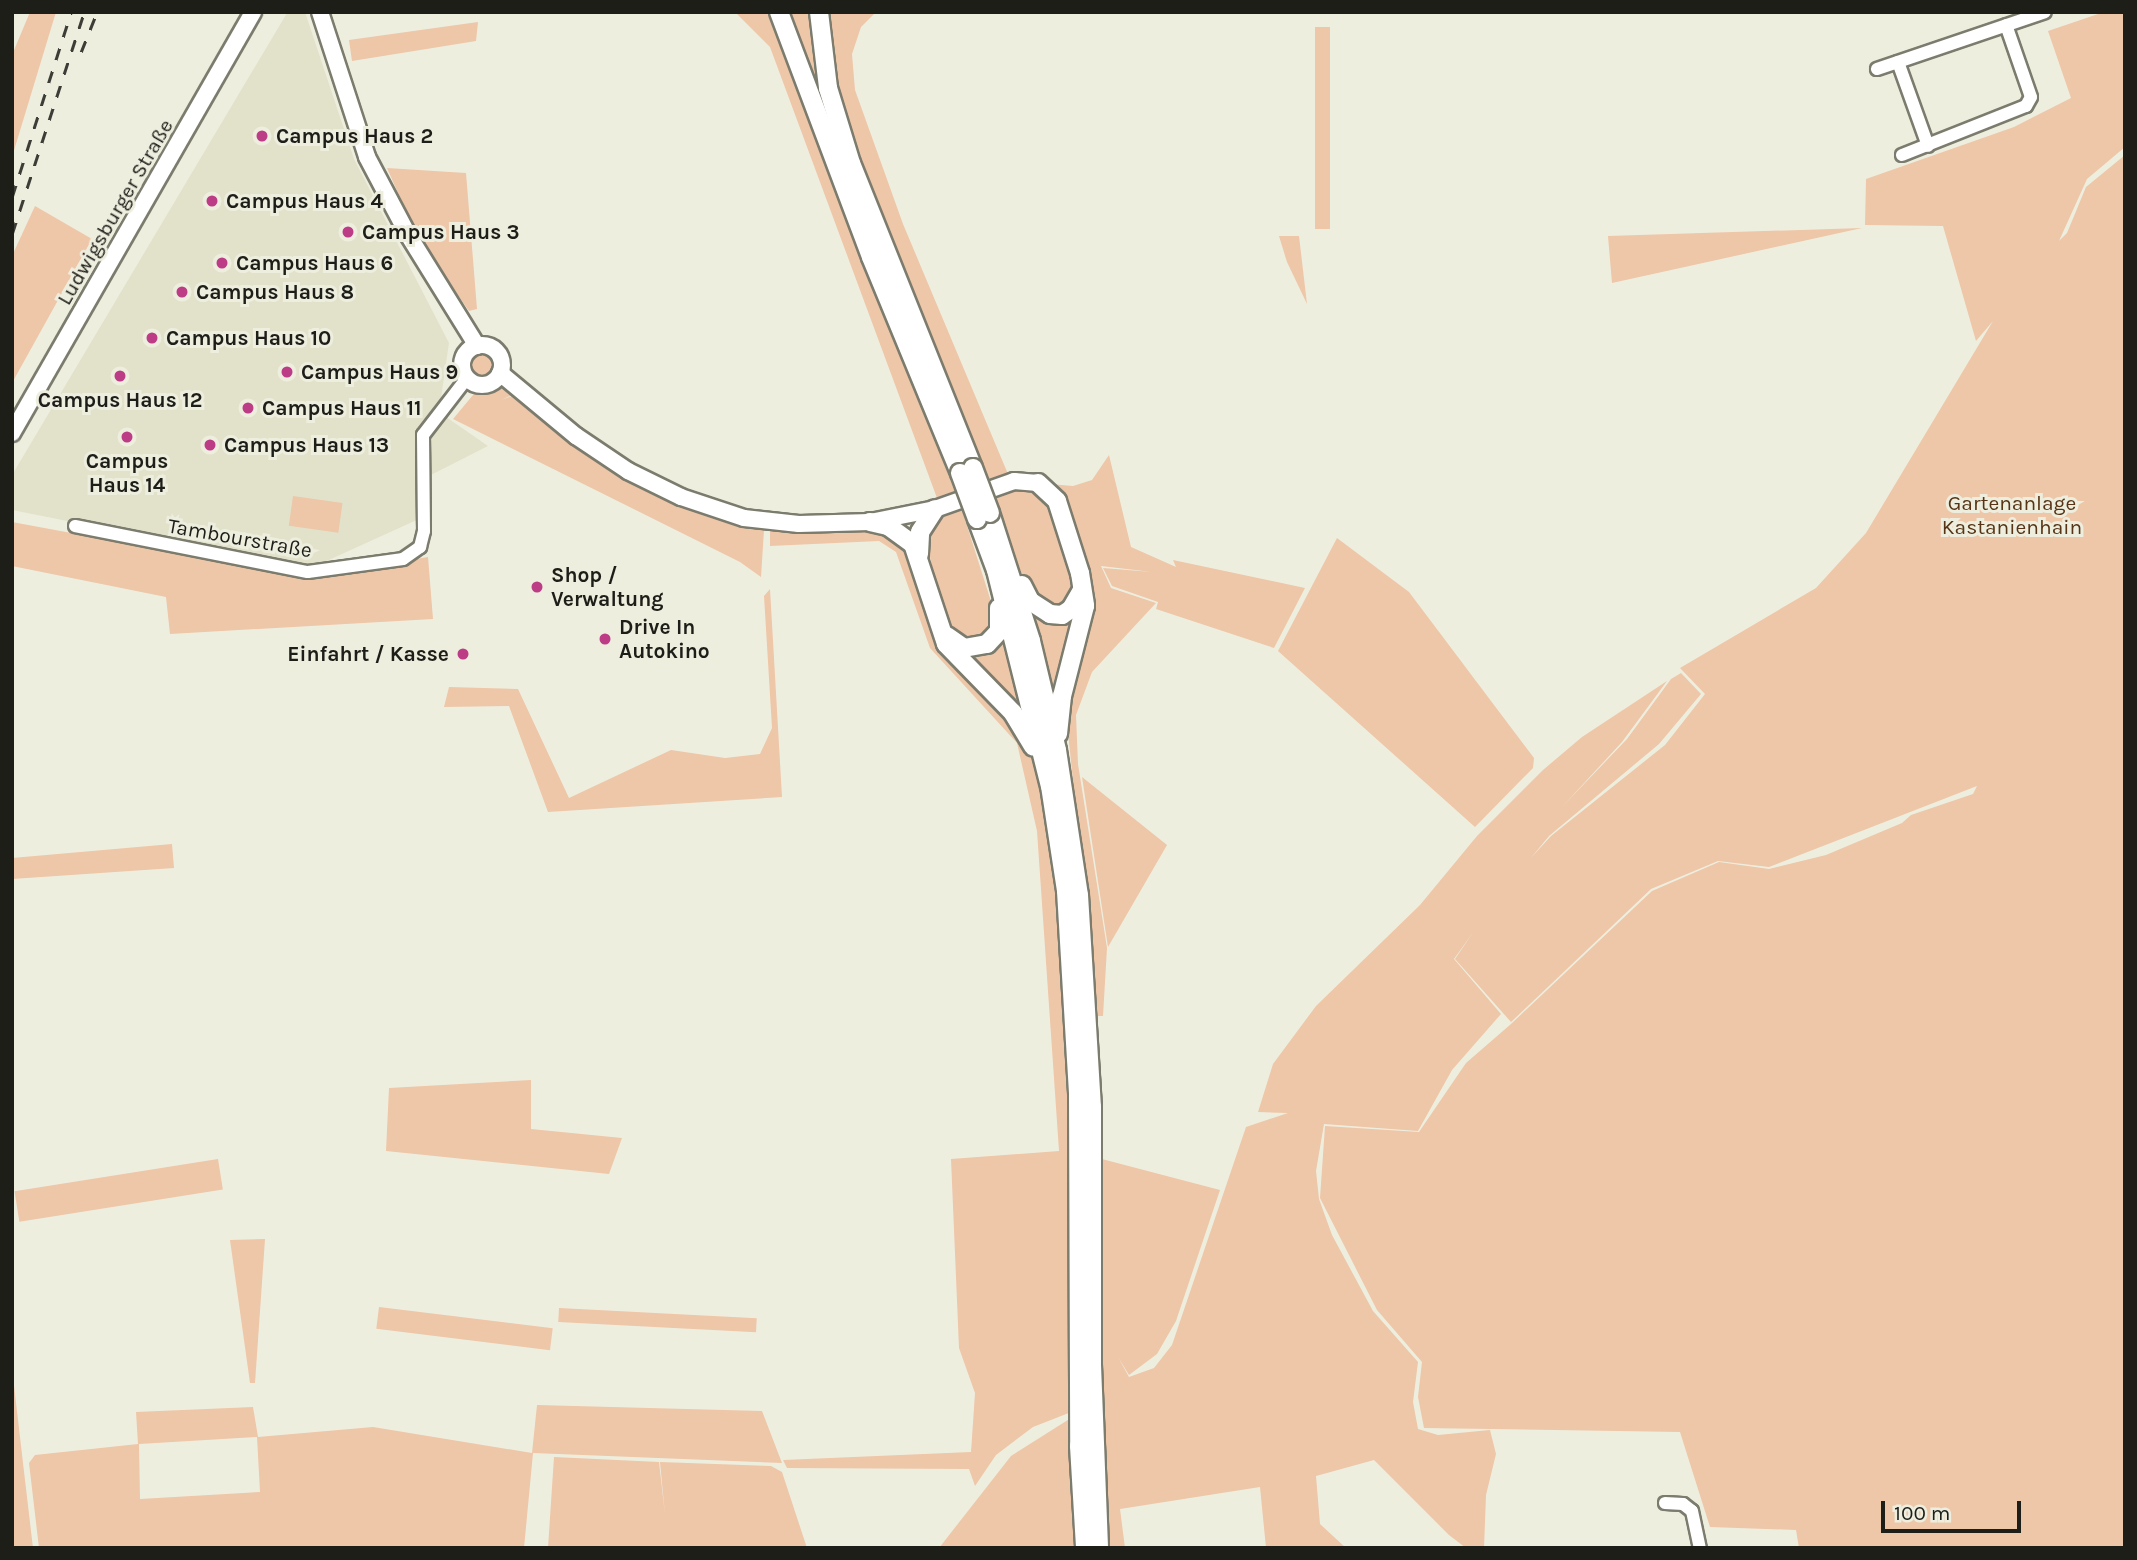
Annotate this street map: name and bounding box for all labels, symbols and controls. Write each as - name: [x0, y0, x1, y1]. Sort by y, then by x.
- street label: Ludwigsburger Straße: [51, 115, 179, 309]
- place label: Campus Haus 2: [276, 123, 433, 149]
- marker: Campus Haus 2: [254, 128, 270, 144]
- place label: Campus Haus 4: [226, 188, 383, 214]
- marker: Campus Haus 4: [204, 193, 220, 209]
- place label: Campus Haus 3: [362, 219, 520, 245]
- marker: Campus Haus 3: [340, 224, 356, 240]
- place label: Campus Haus 6: [236, 250, 393, 276]
- marker: Campus Haus 6: [214, 255, 230, 271]
- place label: Campus Haus 8: [196, 279, 354, 305]
- marker: Campus Haus 8: [174, 284, 190, 300]
- place label: Campus Haus 10: [166, 325, 331, 351]
- marker: Campus Haus 10: [144, 330, 160, 346]
- place label: Campus Haus 9: [301, 359, 458, 385]
- marker: Campus Haus 9: [279, 364, 295, 380]
- marker: Campus Haus 12: [112, 368, 128, 384]
- place label: Campus Haus 12: [38, 387, 202, 413]
- place label: Campus Haus 11: [262, 395, 422, 421]
- marker: Campus Haus 11: [240, 400, 256, 416]
- marker: Campus Haus 14: [119, 429, 135, 445]
- place label: Campus Haus 13: [224, 432, 389, 458]
- marker: Campus Haus 13: [202, 437, 218, 453]
- place label: Campus Haus 14: [86, 448, 168, 498]
- park label: Gartenanlage Kastanienhain: [1942, 490, 2082, 540]
- street label: Tambourstraße: [166, 513, 314, 563]
- place label: Shop / Verwaltung: [551, 562, 664, 612]
- marker: Shop / Verwaltung: [529, 579, 545, 595]
- place label: Drive In Autokino: [619, 614, 710, 664]
- marker: Drive In Autokino: [597, 631, 613, 647]
- place label: Einfahrt / Kasse: [287, 641, 449, 667]
- marker: Einfahrt / Kasse: [455, 646, 471, 662]
- scale bar: [1885, 1486, 2025, 1530]
- text: 100 m: [1894, 1501, 1951, 1525]

